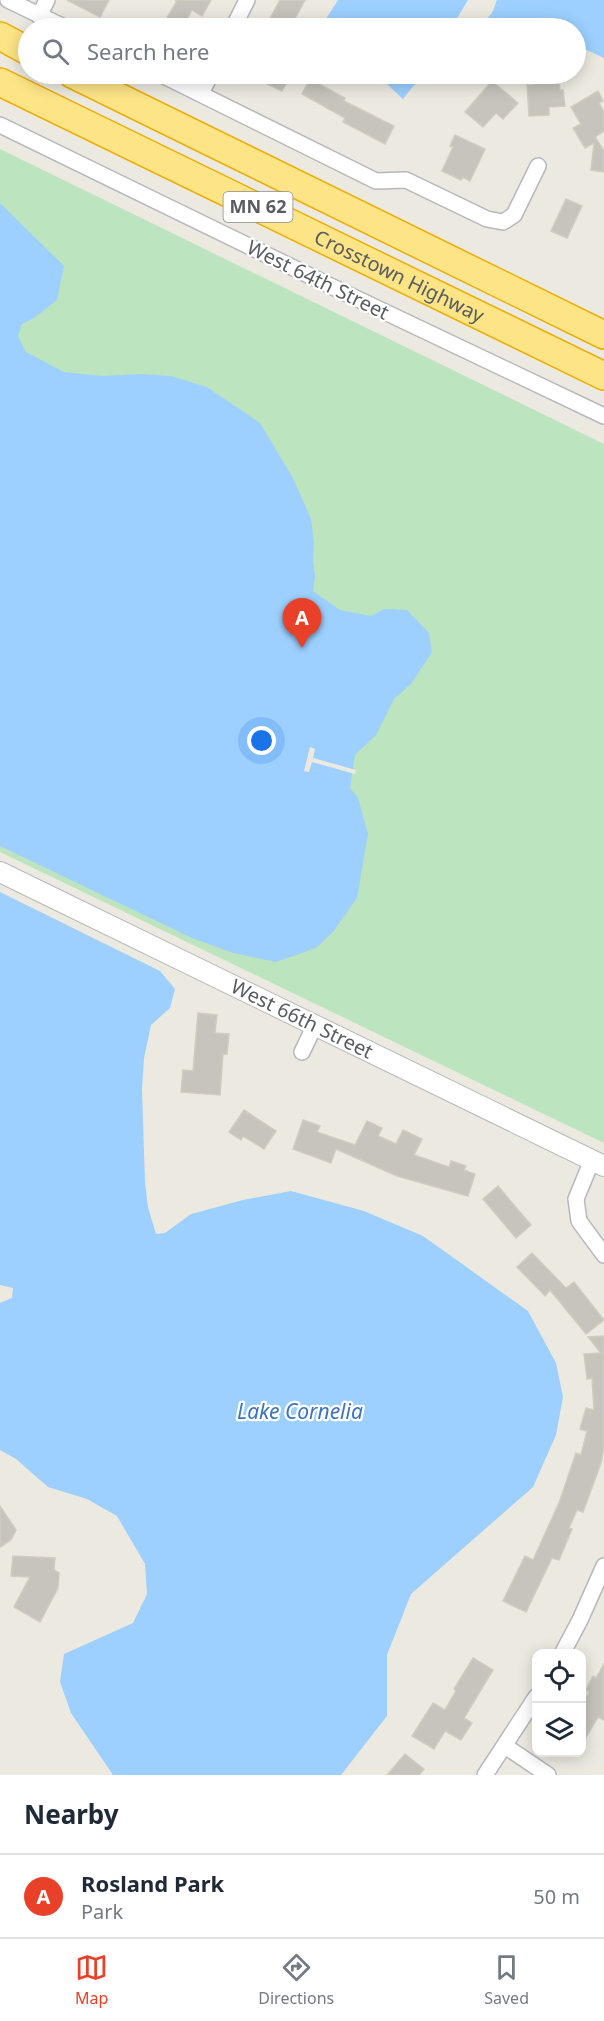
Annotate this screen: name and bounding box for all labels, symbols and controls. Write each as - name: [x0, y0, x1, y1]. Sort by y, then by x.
- search box: [18, 18, 586, 84]
- icon: search: [39, 35, 72, 68]
- text: Search here: [87, 36, 209, 66]
- road number: MN 62: [224, 192, 292, 222]
- street label: Crosstown Highway: [310, 223, 490, 329]
- street label: West 64th Street: [243, 233, 394, 326]
- pin: A: [282, 598, 322, 648]
- your location: [247, 726, 276, 755]
- street label: West 66th Street: [227, 972, 378, 1065]
- water label: Lake Cornelia: [237, 1397, 363, 1425]
- map controls: [532, 1649, 586, 1757]
- button: locate: [532, 1649, 586, 1703]
- button: layers: [532, 1703, 586, 1757]
- text: Nearby: [24, 1796, 119, 1832]
- text: Rosland Park: [81, 1868, 224, 1898]
- text: A: [37, 1883, 50, 1910]
- text: 50 m: [533, 1883, 580, 1910]
- text: Park: [81, 1898, 123, 1925]
- tab: Map: [75, 1951, 108, 2009]
- tab: Directions: [258, 1951, 334, 2009]
- tab: Saved: [484, 1951, 529, 2009]

